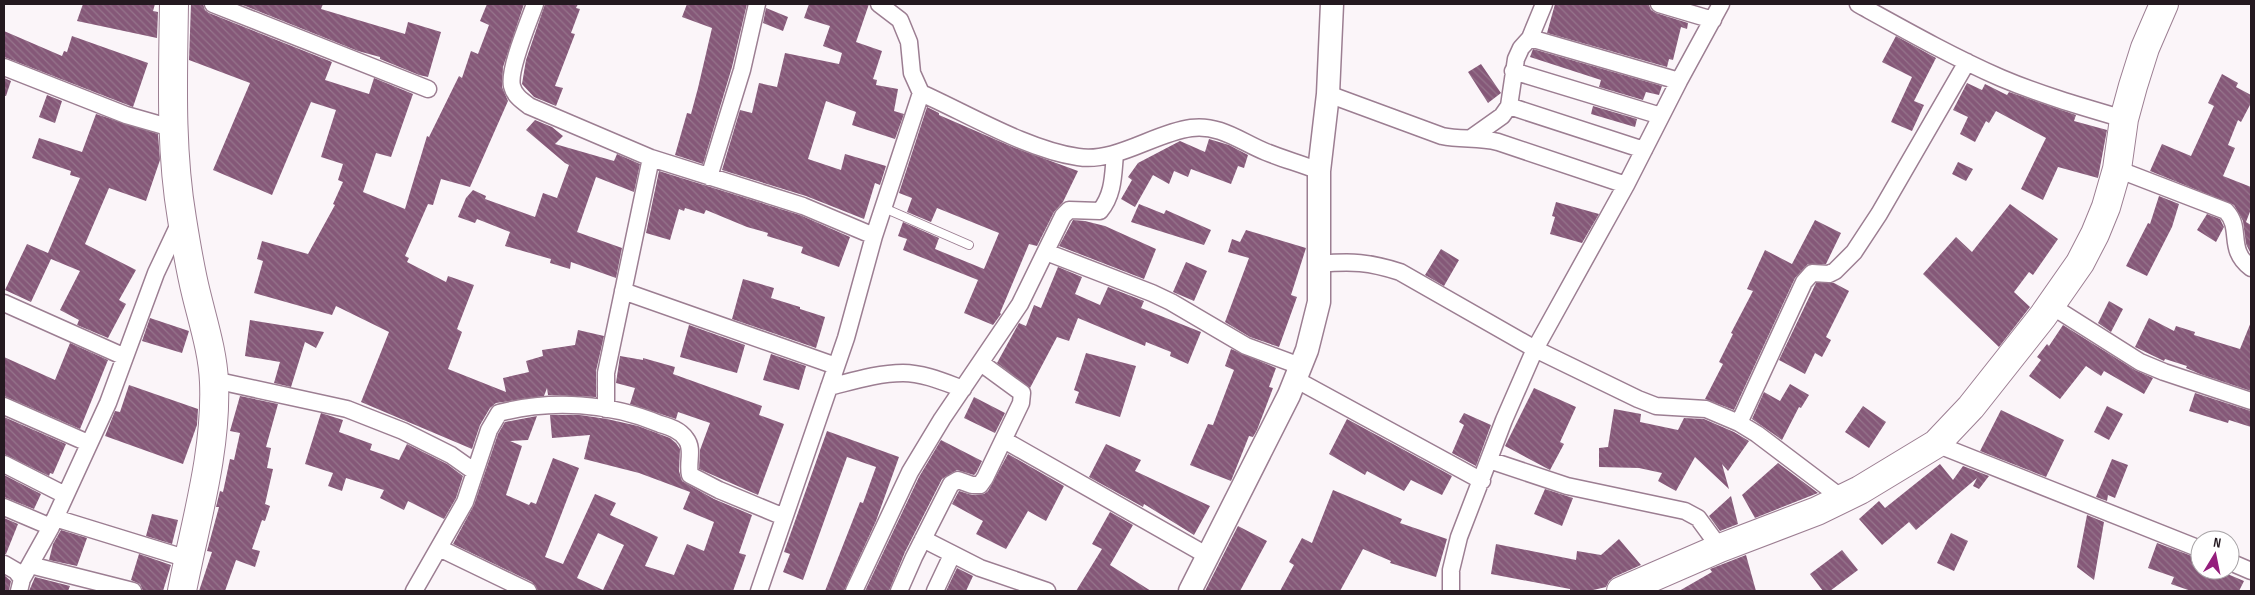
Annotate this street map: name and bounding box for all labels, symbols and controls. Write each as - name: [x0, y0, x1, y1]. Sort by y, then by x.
- north arrow: [2190, 530, 2240, 580]
- text: N: [2212, 534, 2222, 552]

